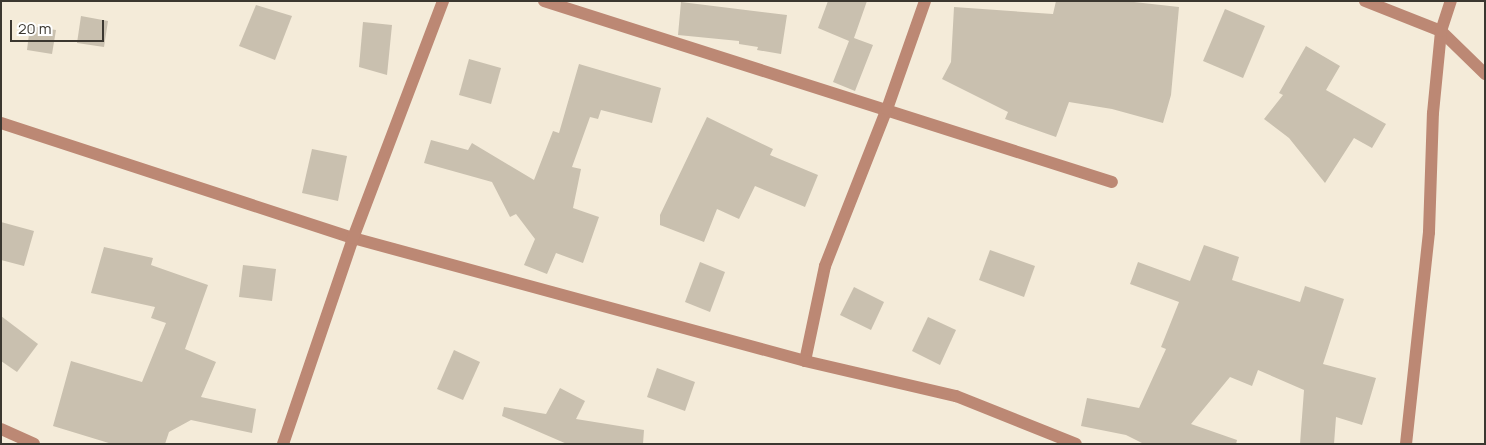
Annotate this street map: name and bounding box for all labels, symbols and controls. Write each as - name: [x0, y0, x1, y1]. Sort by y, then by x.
- scale bar: [12, 10, 106, 42]
- text: 20 m: [18, 18, 51, 39]

